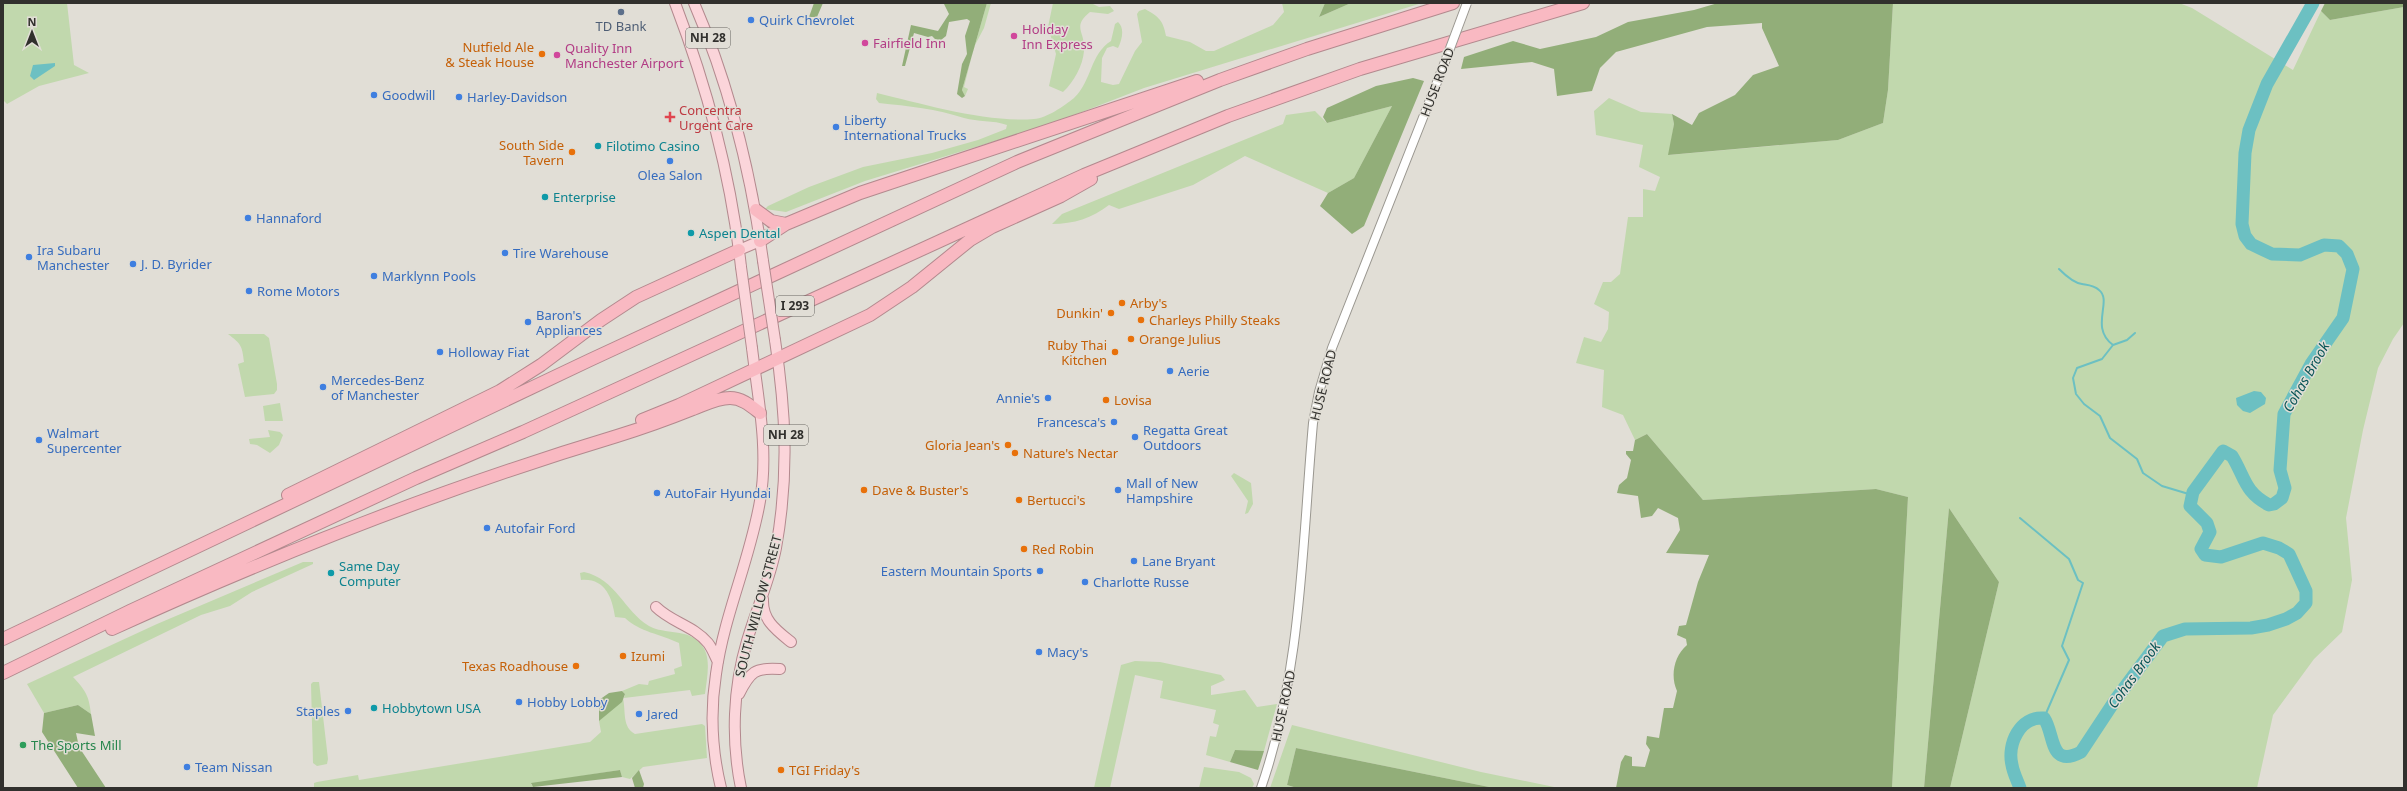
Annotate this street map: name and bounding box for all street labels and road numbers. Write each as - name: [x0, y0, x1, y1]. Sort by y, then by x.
- road number: NH 28: [686, 28, 730, 48]
- street label: HUSE ROAD: [1416, 45, 1458, 119]
- road number: I 293: [776, 296, 814, 316]
- street label: HUSE ROAD: [1305, 348, 1341, 422]
- road number: NH 28: [764, 425, 808, 445]
- street label: SOUTH WILLOW STREET: [730, 532, 786, 679]
- street label: HUSE ROAD: [1267, 669, 1299, 743]

